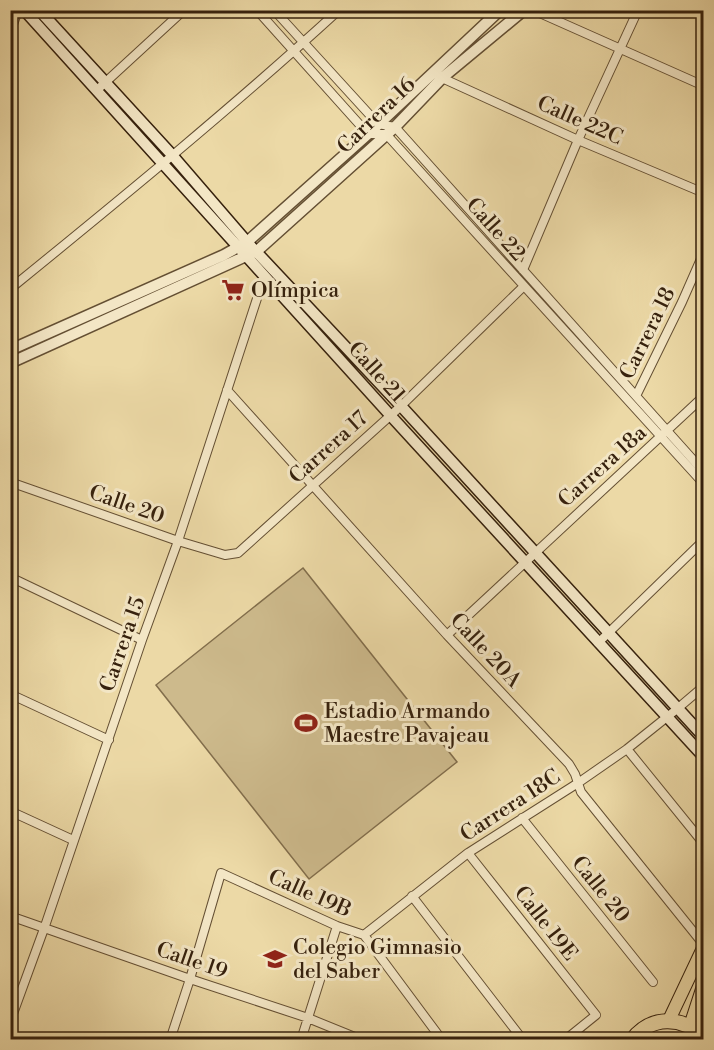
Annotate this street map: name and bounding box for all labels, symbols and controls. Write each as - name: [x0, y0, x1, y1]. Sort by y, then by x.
- street label: Carrera 16: [332, 72, 422, 159]
- street label: Calle 22C: [533, 91, 626, 151]
- street label: Calle 22: [460, 193, 530, 267]
- supermarket icon: Olímpica: [220, 277, 246, 303]
- place label: Olímpica: [251, 278, 340, 304]
- street label: Carrera 18: [614, 283, 681, 384]
- street label: Calle 21: [342, 337, 411, 409]
- street label: Carrera 17: [284, 406, 374, 490]
- street label: Carrera 18a: [553, 420, 653, 513]
- street label: Calle 20: [85, 480, 168, 530]
- street label: Carrera 15: [95, 593, 151, 695]
- street label: Calle 20A: [444, 608, 527, 694]
- place label: Estadio Armando Maestre Pavajeau: [324, 699, 490, 749]
- sports icon: Estadio Armando Maestre Pavajeau: [293, 710, 319, 736]
- street label: Carrera 18C: [456, 764, 565, 848]
- street label: Calle 20: [565, 851, 635, 928]
- street label: Calle 19B: [264, 864, 355, 924]
- street label: Calle 19E: [508, 881, 583, 966]
- place label: Colegio Gimnasio del Saber: [293, 935, 462, 985]
- street label: Calle 19: [153, 937, 231, 985]
- school or university icon: Colegio Gimnasio del Saber: [262, 946, 288, 972]

